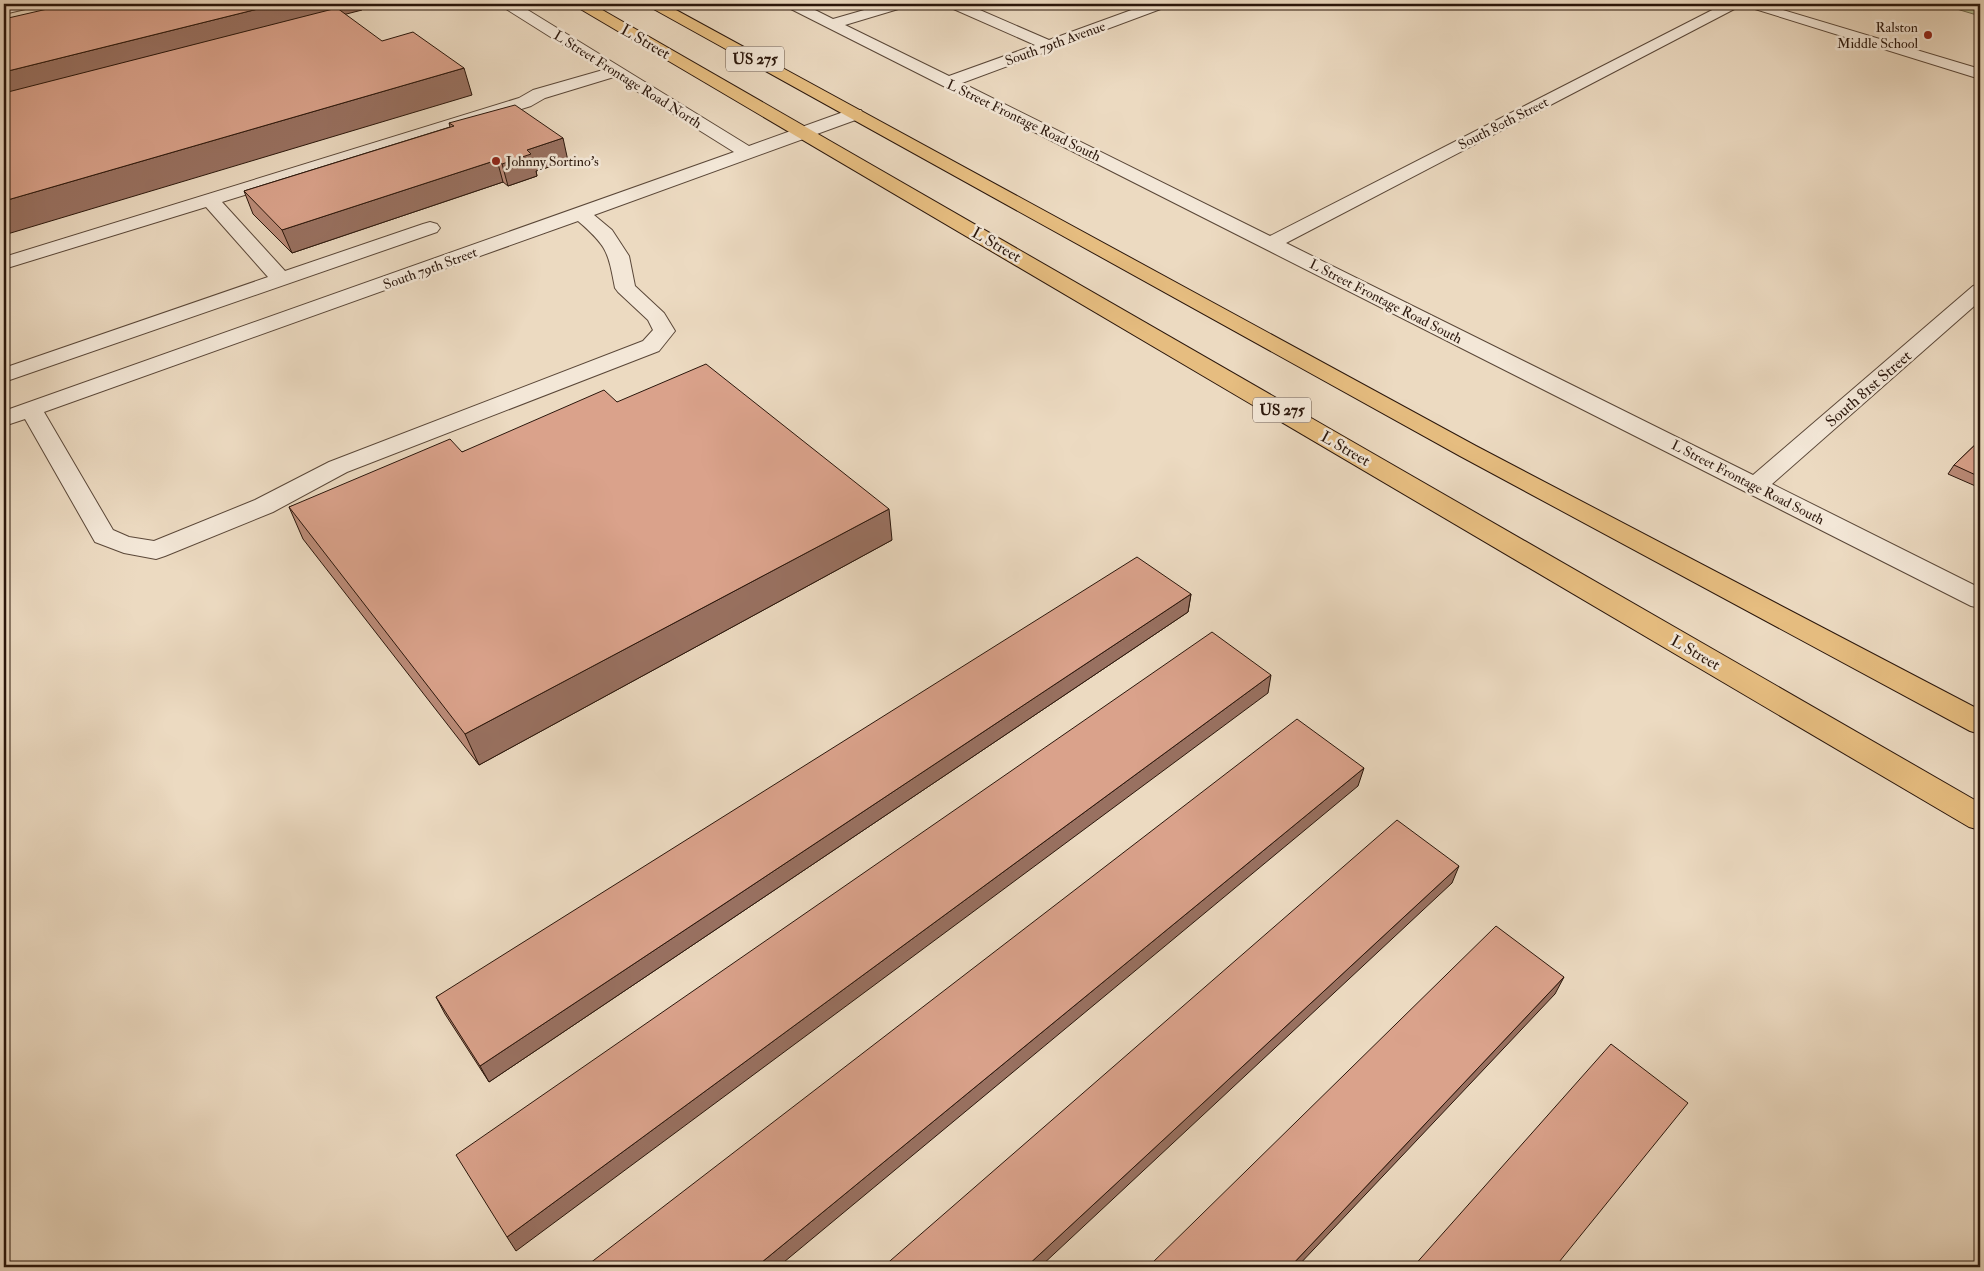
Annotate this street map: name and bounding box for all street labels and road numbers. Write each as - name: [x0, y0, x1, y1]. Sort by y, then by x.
- street label: South 79th Avenue: [1003, 17, 1108, 70]
- street label: L Street: [617, 20, 674, 64]
- street label: L Street Frontage Road North: [551, 27, 706, 132]
- road number: US 275: [726, 46, 784, 72]
- street label: L Street Frontage Road South: [944, 76, 1104, 165]
- street label: South 80th Street: [1455, 93, 1552, 153]
- street label: L Street: [968, 223, 1025, 267]
- street label: South 79th Street: [381, 243, 480, 293]
- street label: L Street Frontage Road South: [1307, 255, 1466, 348]
- street label: South 81st Street: [1821, 346, 1916, 432]
- road number: US 275: [1253, 398, 1311, 422]
- street label: L Street: [1317, 427, 1374, 471]
- street label: L Street Frontage Road South: [1669, 436, 1828, 529]
- street label: L Street: [1667, 631, 1724, 675]

